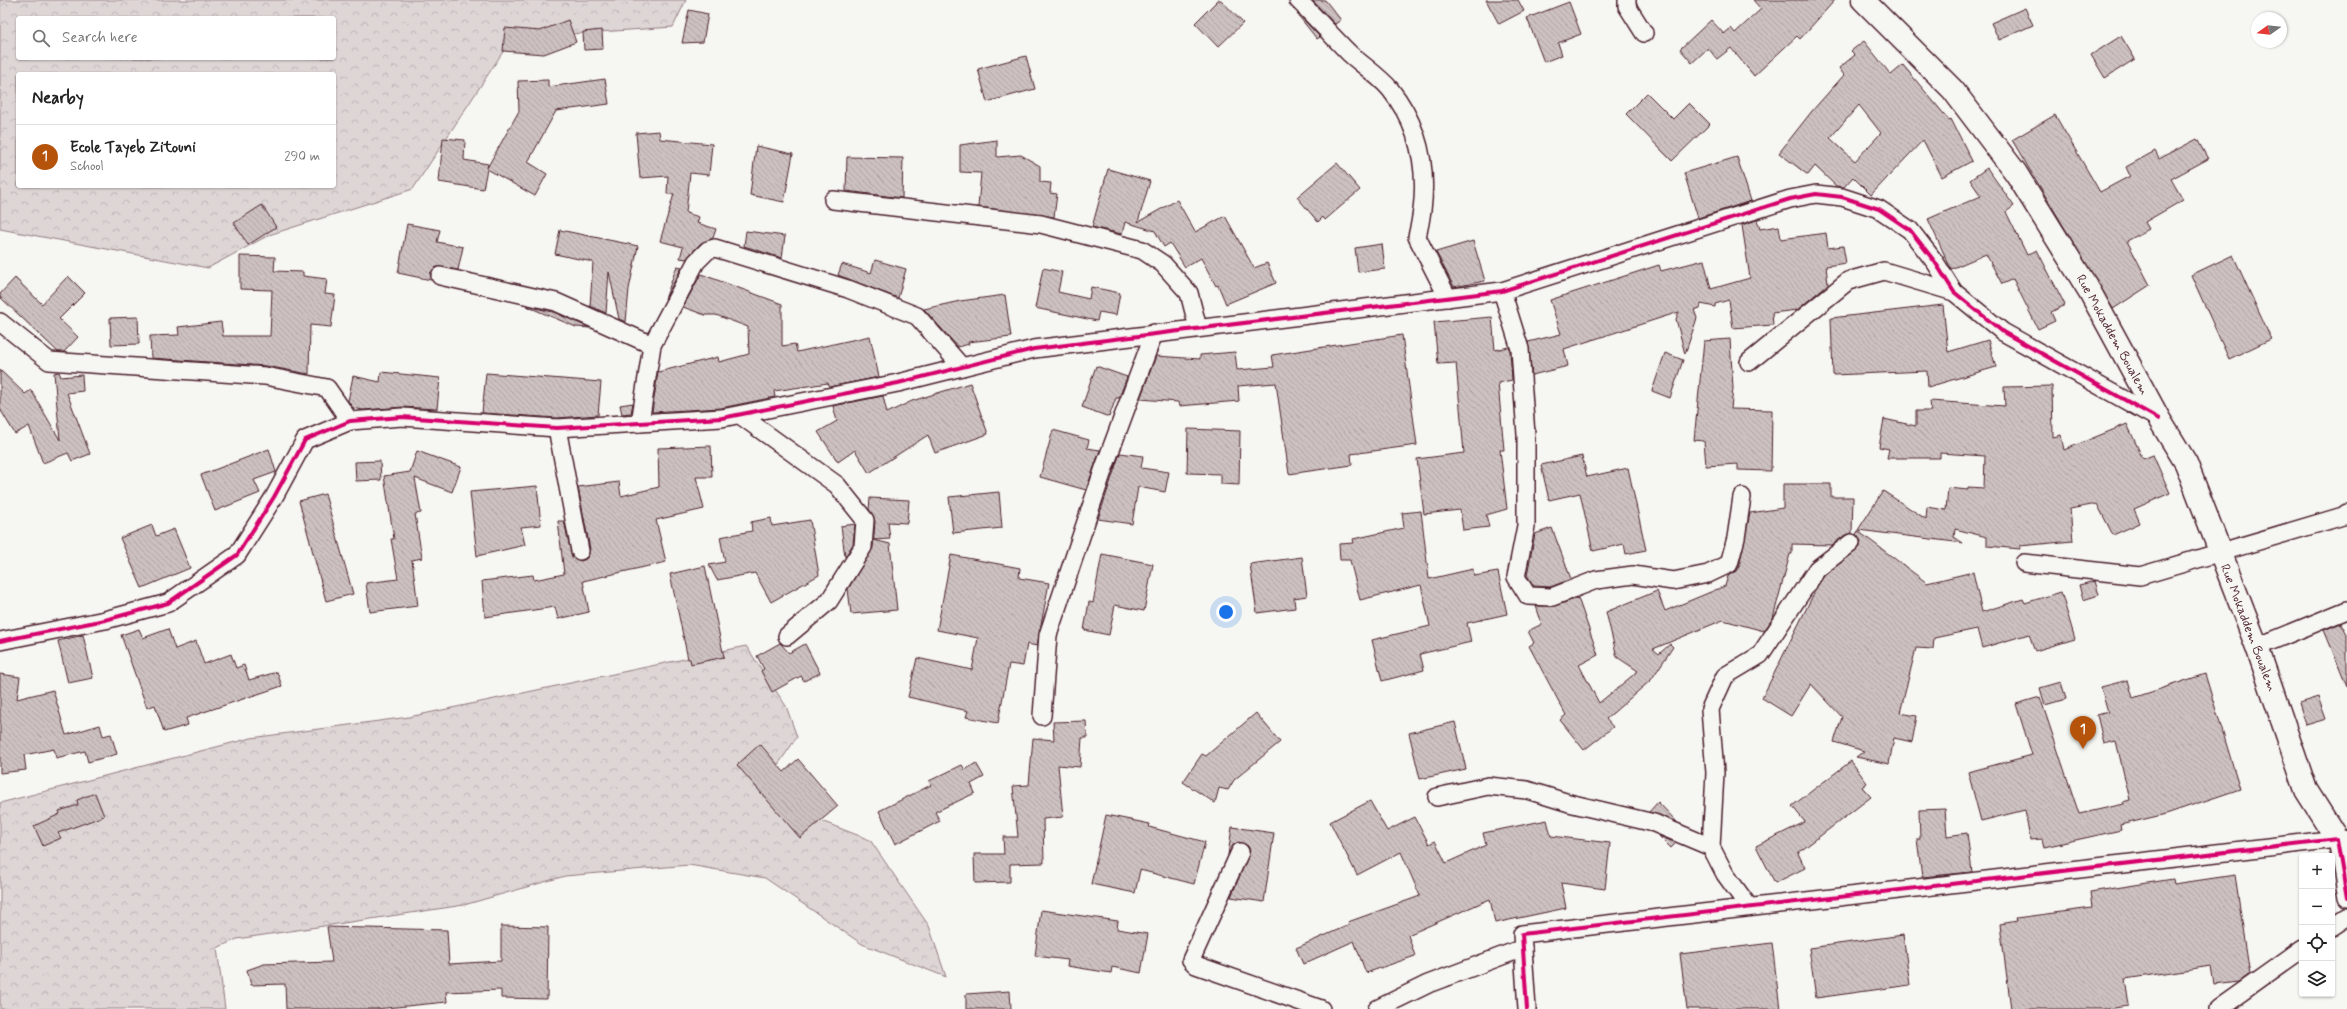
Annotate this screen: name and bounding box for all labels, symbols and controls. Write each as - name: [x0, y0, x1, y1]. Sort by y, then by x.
- north arrow: [2251, 12, 2287, 48]
- search box: [16, 16, 336, 60]
- icon: search: [30, 27, 52, 49]
- text: Search here: [62, 28, 138, 48]
- text: Nearby: [32, 87, 84, 109]
- text: Ecole Tayeb Zitouni: [70, 138, 196, 158]
- text: 1: [42, 148, 48, 165]
- text: 290 m: [284, 148, 320, 165]
- text: School: [70, 158, 104, 175]
- street label: Rue Mokaddem Boualem: [2072, 272, 2152, 398]
- street label: Rue Mokaddem Boualem: [2216, 562, 2280, 694]
- your location: [1216, 602, 1236, 622]
- pin: 1: [2070, 716, 2096, 749]
- map controls: [2299, 853, 2335, 997]
- button: +: [2299, 853, 2335, 889]
- button: −: [2299, 889, 2335, 925]
- button: locate: [2299, 925, 2335, 961]
- button: layers: [2299, 961, 2335, 997]

